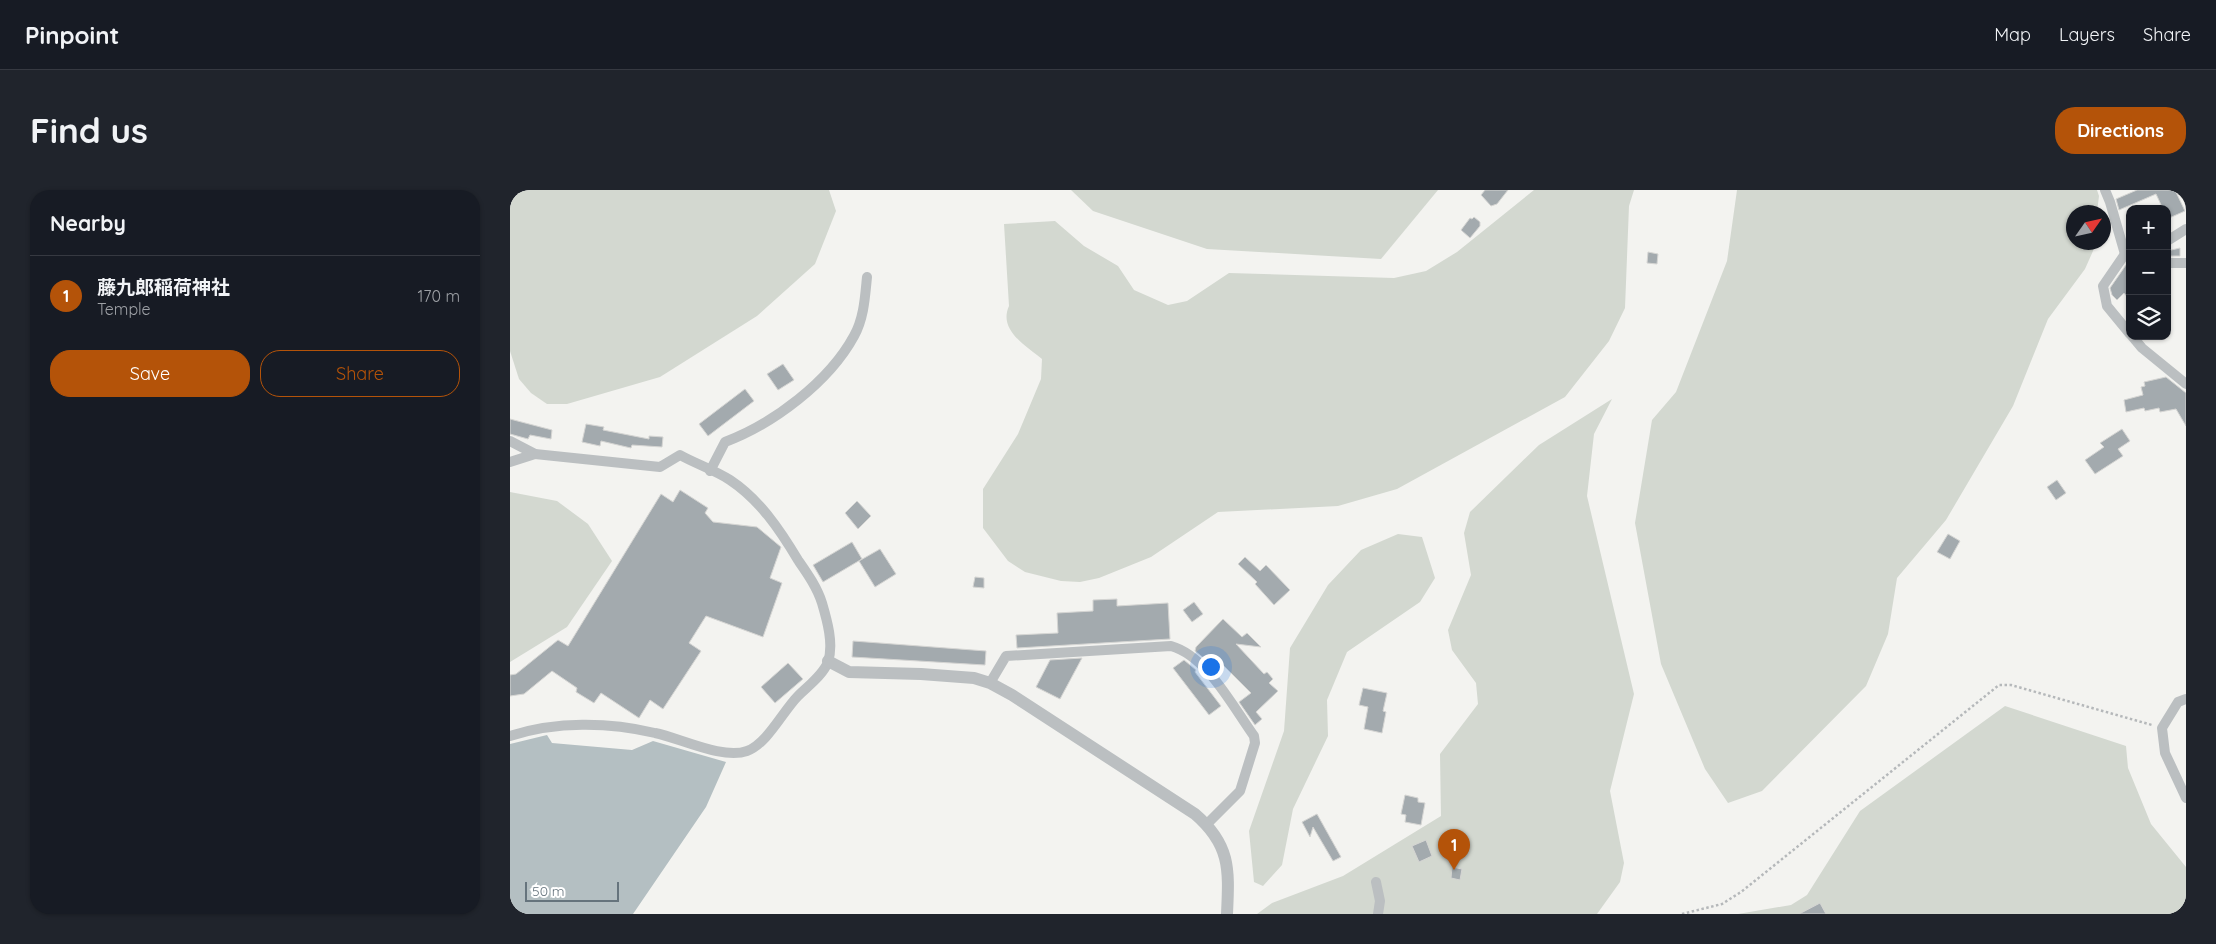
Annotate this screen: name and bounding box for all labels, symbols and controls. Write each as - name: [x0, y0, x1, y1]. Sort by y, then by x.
- text: Pinpoint: [25, 20, 119, 50]
- text: Map: [1994, 23, 2031, 46]
- text: Layers: [2059, 23, 2115, 46]
- text: Share: [2143, 23, 2191, 46]
- button: Directions: [2055, 107, 2186, 154]
- text: Find us: [30, 108, 148, 152]
- north arrow: [2066, 205, 2111, 250]
- map controls: [2126, 205, 2171, 340]
- button: +: [2126, 205, 2171, 250]
- text: Nearby: [50, 210, 126, 236]
- button: −: [2126, 250, 2171, 295]
- text: 藤九郎稲荷神社: [97, 275, 230, 299]
- text: 1: [63, 286, 69, 306]
- text: 170 m: [417, 286, 460, 306]
- button: layers: [2126, 295, 2171, 340]
- text: Temple: [97, 299, 151, 319]
- button: Save: [50, 350, 250, 397]
- button: Share: [260, 350, 460, 397]
- your location: [1198, 654, 1224, 680]
- pin: 1: [1438, 829, 1470, 870]
- scale bar: [525, 879, 619, 902]
- text: 50 m: [532, 882, 565, 900]

